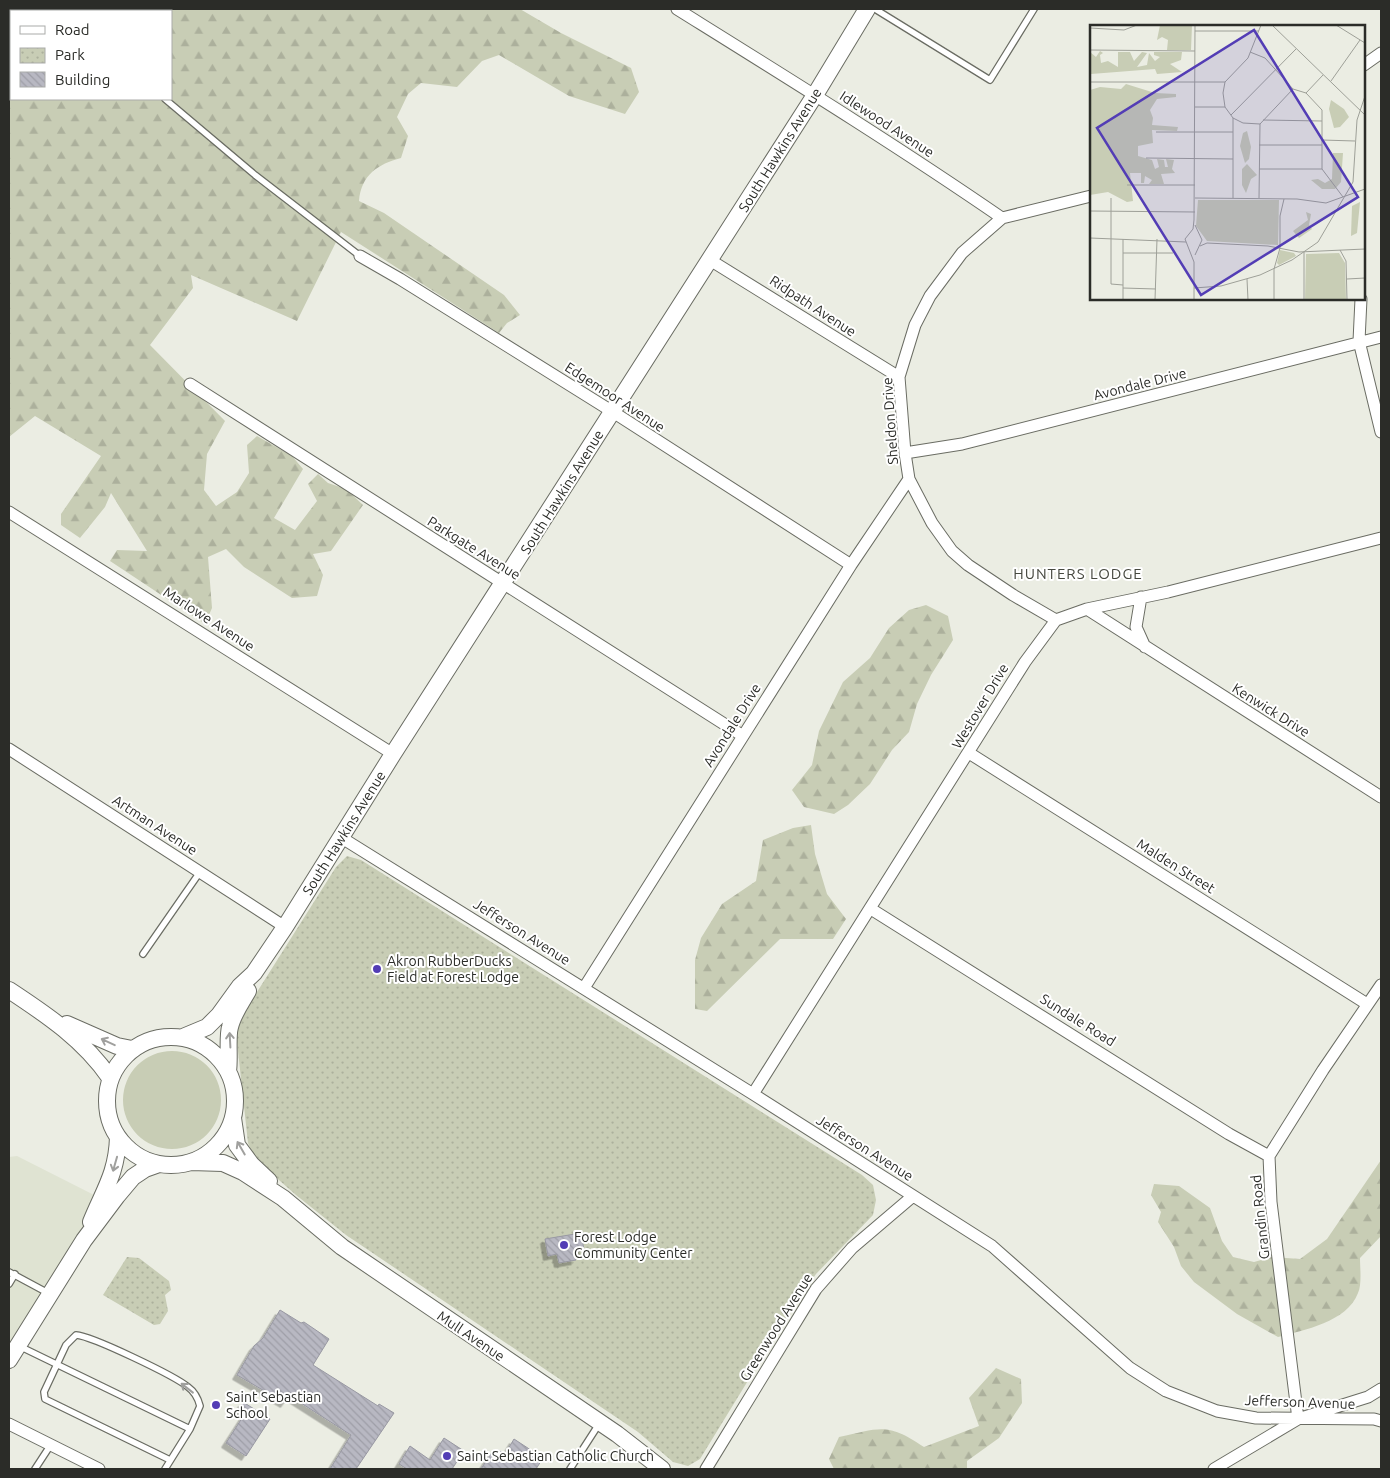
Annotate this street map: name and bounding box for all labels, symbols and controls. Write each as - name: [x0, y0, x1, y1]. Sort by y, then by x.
- legend: [10, 10, 172, 100]
- text: Road: [55, 21, 90, 38]
- inset map: [1090, 25, 1365, 300]
- text: Park: [55, 46, 85, 63]
- text: Building: [55, 71, 110, 88]
- street label: South Hawkins Avenue: [735, 85, 825, 215]
- street label: Idlewood Avenue: [837, 88, 937, 160]
- street label: Ridpath Avenue: [767, 272, 859, 340]
- street label: Edgemoor Avenue: [562, 359, 668, 435]
- street label: Avondale Drive: [1092, 365, 1188, 403]
- street label: Sheldon Drive: [879, 377, 901, 465]
- street label: South Hawkins Avenue: [517, 427, 607, 557]
- street label: Parkgate Avenue: [425, 513, 523, 583]
- district label: HUNTERS LODGE: [1013, 565, 1143, 582]
- street label: Marlowe Avenue: [160, 584, 258, 654]
- street label: Westover Drive: [948, 661, 1012, 751]
- street label: Avondale Drive: [700, 680, 764, 770]
- street label: Kenwick Drive: [1229, 680, 1313, 740]
- street label: South Hawkins Avenue: [299, 768, 389, 898]
- street label: Artman Avenue: [110, 792, 200, 858]
- street label: Malden Street: [1134, 836, 1218, 897]
- street label: Jefferson Avenue: [471, 896, 573, 968]
- place label: Akron RubberDucks Field at Forest Lodge: [387, 953, 519, 985]
- marker: Akron RubberDucks Field at Forest Lodge: [371, 963, 383, 975]
- street label: Sundale Road: [1037, 991, 1119, 1049]
- one-way arrow: [225, 1033, 234, 1049]
- one-way arrow: [101, 1037, 116, 1047]
- street label: Jefferson Avenue: [814, 1112, 916, 1184]
- one-way arrow: [235, 1141, 246, 1155]
- one-way arrow: [110, 1156, 120, 1172]
- street label: Grandin Road: [1248, 1174, 1272, 1260]
- place label: Forest Lodge Community Center: [574, 1229, 693, 1261]
- marker: Forest Lodge Community Center: [558, 1239, 570, 1251]
- street label: Greenwood Avenue: [736, 1270, 816, 1384]
- street label: Mull Avenue: [434, 1308, 508, 1364]
- one-way arrow: [181, 1382, 194, 1393]
- place label: Saint Sebastian School: [226, 1389, 321, 1421]
- street label: Jefferson Avenue: [1244, 1392, 1356, 1412]
- marker: Saint Sebastian School: [210, 1399, 222, 1411]
- place label: Saint Sebastian Catholic Church: [457, 1448, 654, 1464]
- marker: Saint Sebastian Catholic Church: [441, 1450, 453, 1462]

